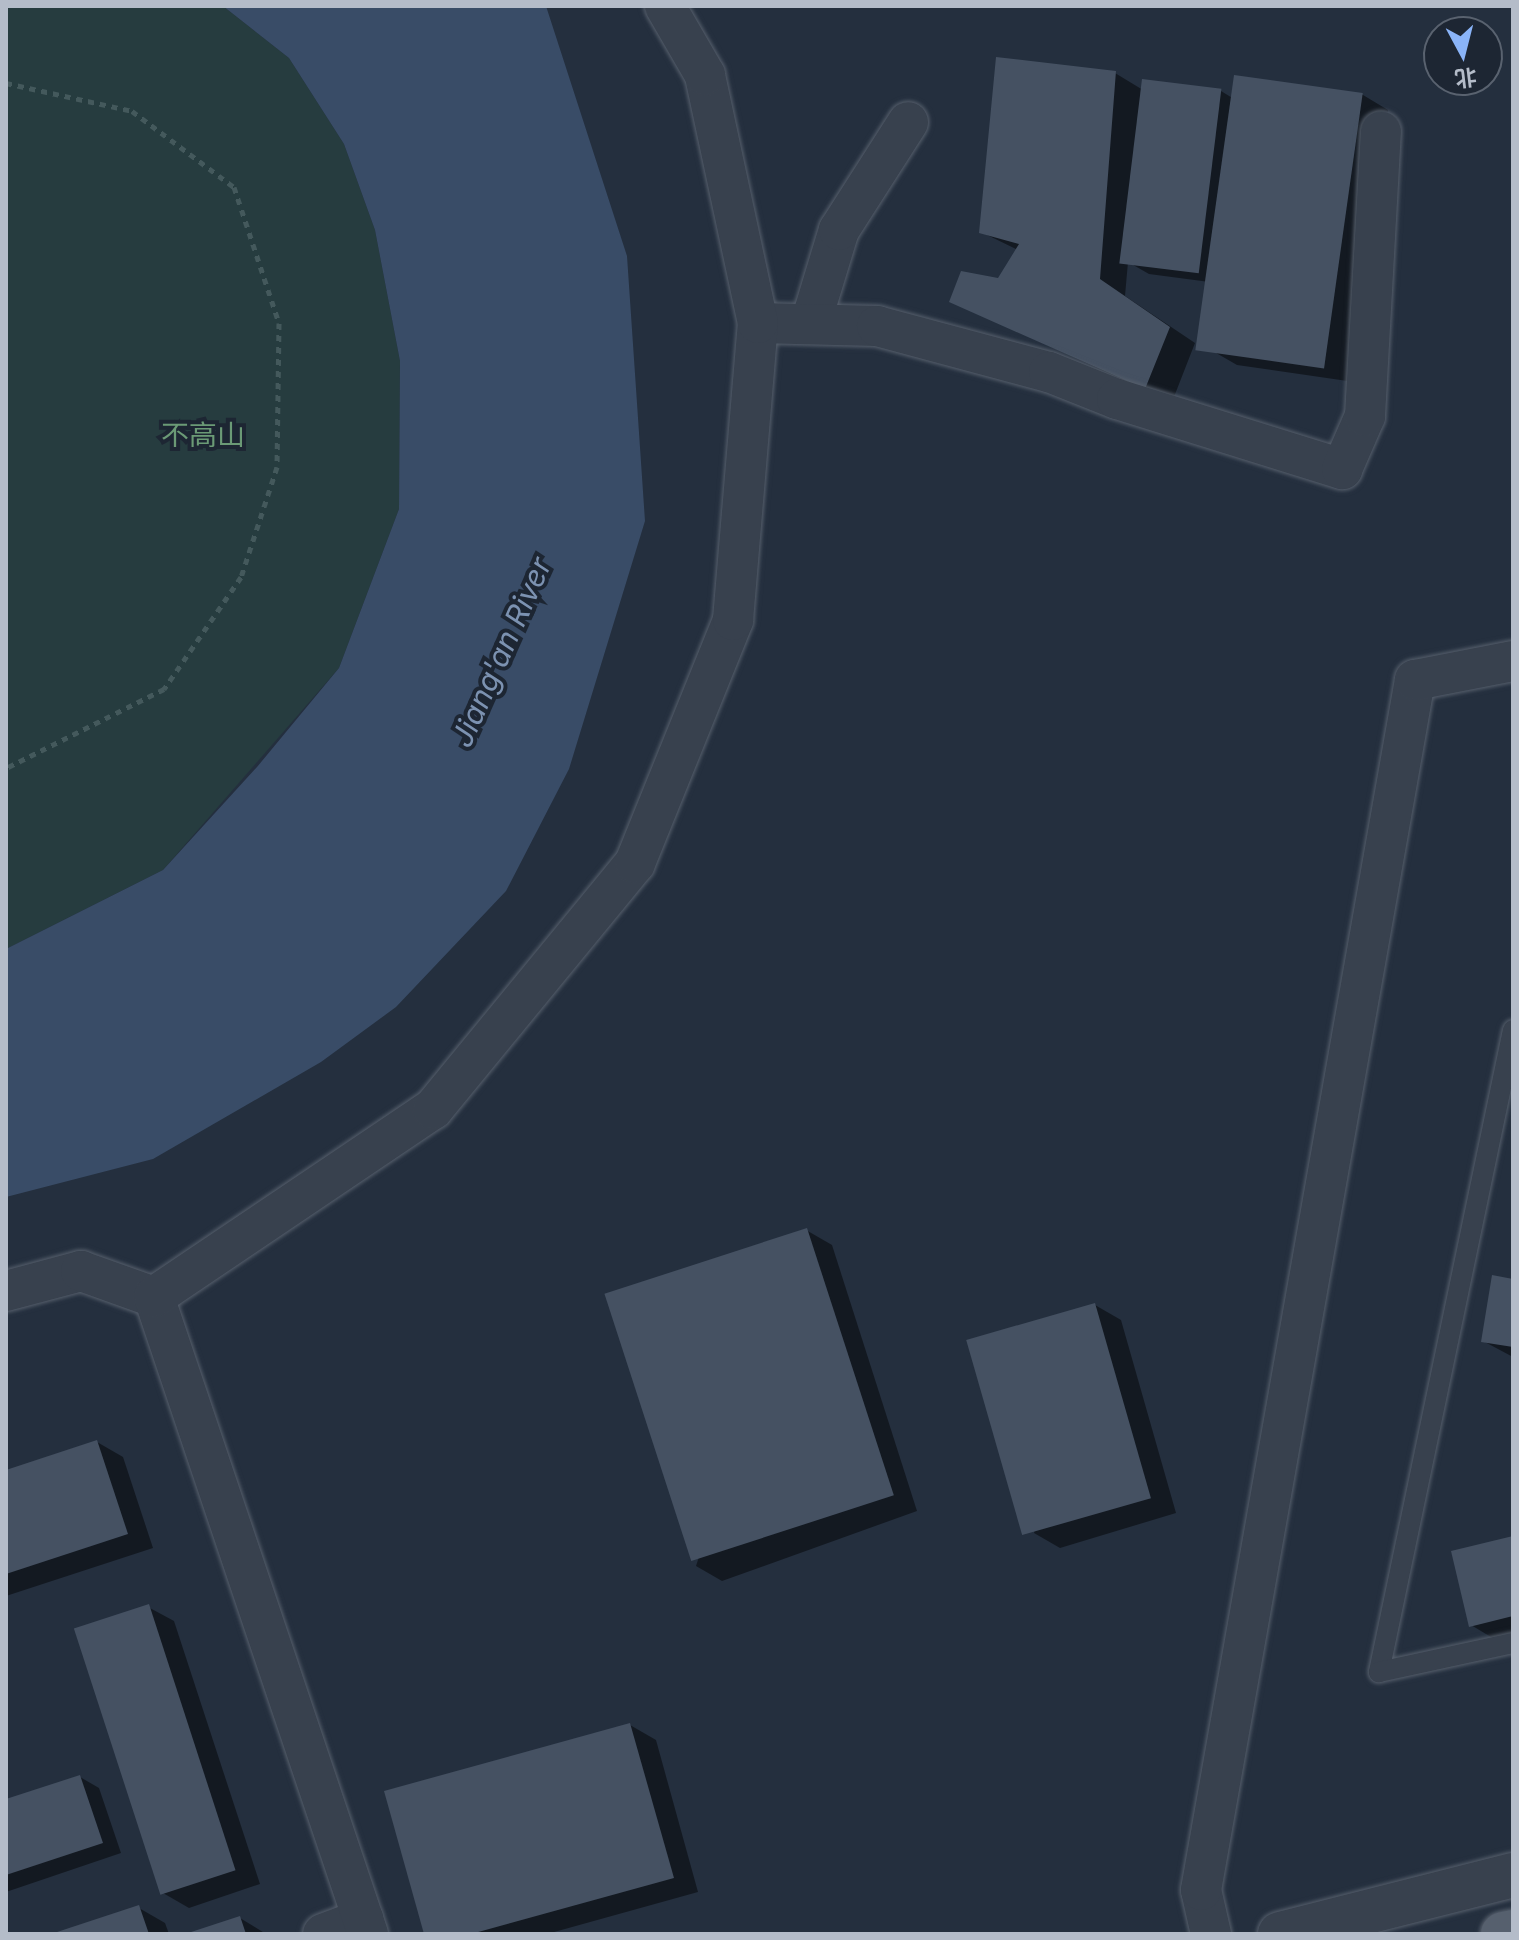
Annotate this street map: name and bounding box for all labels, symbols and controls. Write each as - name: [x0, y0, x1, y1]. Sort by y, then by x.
- north arrow: [1423, 16, 1503, 96]
- text: 北: [1453, 64, 1478, 92]
- park label: 不高山: [161, 418, 245, 452]
- water label: Jiang'an River: [443, 552, 559, 752]

